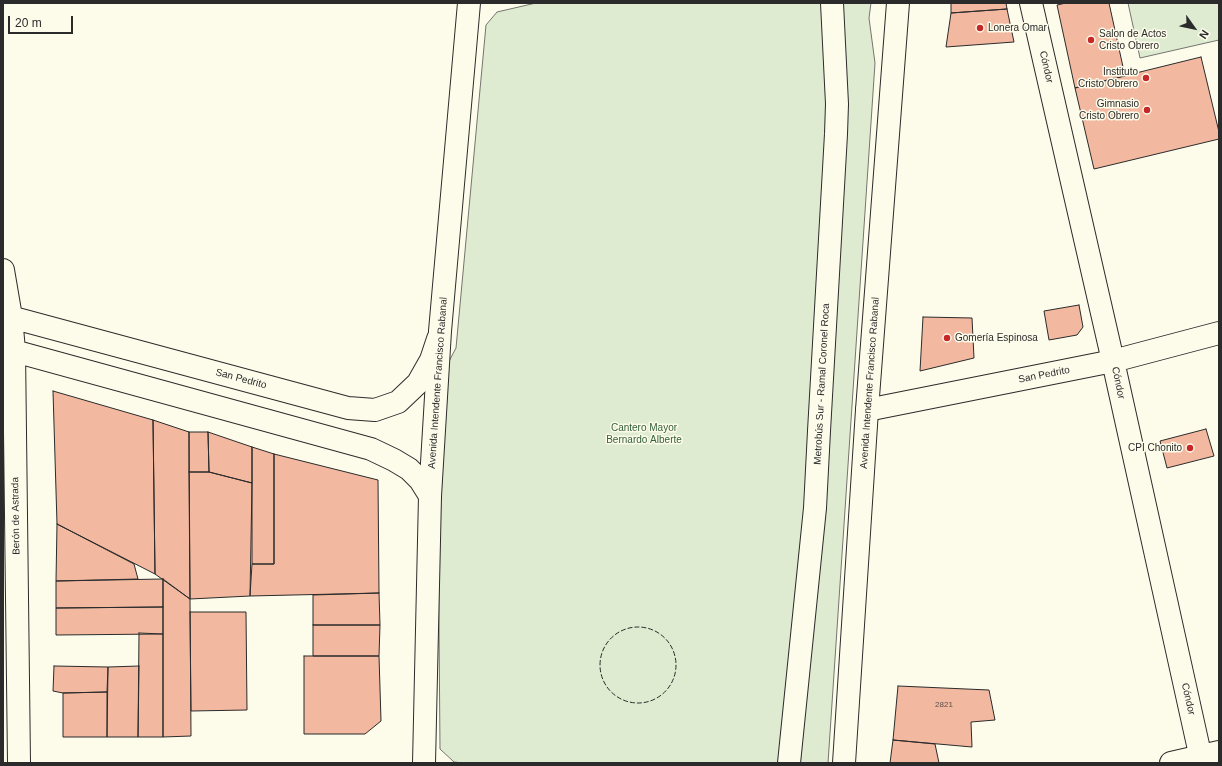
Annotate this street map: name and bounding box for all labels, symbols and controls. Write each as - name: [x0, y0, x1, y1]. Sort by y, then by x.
- scale bar: [10, 8, 75, 34]
- north arrow: [1174, 8, 1214, 48]
- text: 20 m: [15, 16, 42, 30]
- place label: Lonera Omar: [988, 22, 1047, 34]
- marker: Lonera Omar: [975, 23, 985, 33]
- place label: Salon de Actos Cristo Obrero: [1099, 28, 1166, 52]
- text: N: [1197, 28, 1211, 41]
- marker: Salon de Actos Cristo Obrero: [1086, 35, 1096, 45]
- street label: Cóndor: [1036, 50, 1056, 84]
- place label: Instituto Cristo Obrero: [1078, 66, 1138, 90]
- marker: Instituto Cristo Obrero: [1141, 73, 1151, 83]
- place label: Gimnasio Cristo Obrero: [1079, 98, 1139, 122]
- marker: Gimnasio Cristo Obrero: [1142, 105, 1152, 115]
- street label: Avenida Intendente Francisco Rabanal: [426, 297, 450, 469]
- street label: Avenida Intendente Francisco Rabanal: [858, 297, 882, 469]
- street label: Metrobús Sur - Ramal Coronel Roca: [812, 303, 832, 465]
- place label: Gomería Espinosa: [955, 332, 1038, 344]
- marker: Gomería Espinosa: [942, 333, 952, 343]
- street label: San Pedrito: [1017, 364, 1071, 386]
- street label: San Pedrito: [214, 366, 268, 392]
- street label: Cóndor: [1109, 366, 1127, 400]
- park label: Cantero Mayor Bernardo Alberte: [606, 422, 682, 446]
- place label: CPI Chonito: [1128, 442, 1182, 454]
- marker: CPI Chonito: [1185, 443, 1195, 453]
- street label: Berón de Astrada: [9, 477, 23, 555]
- street label: Cóndor: [1178, 682, 1198, 716]
- house number: 2821: [935, 700, 953, 710]

